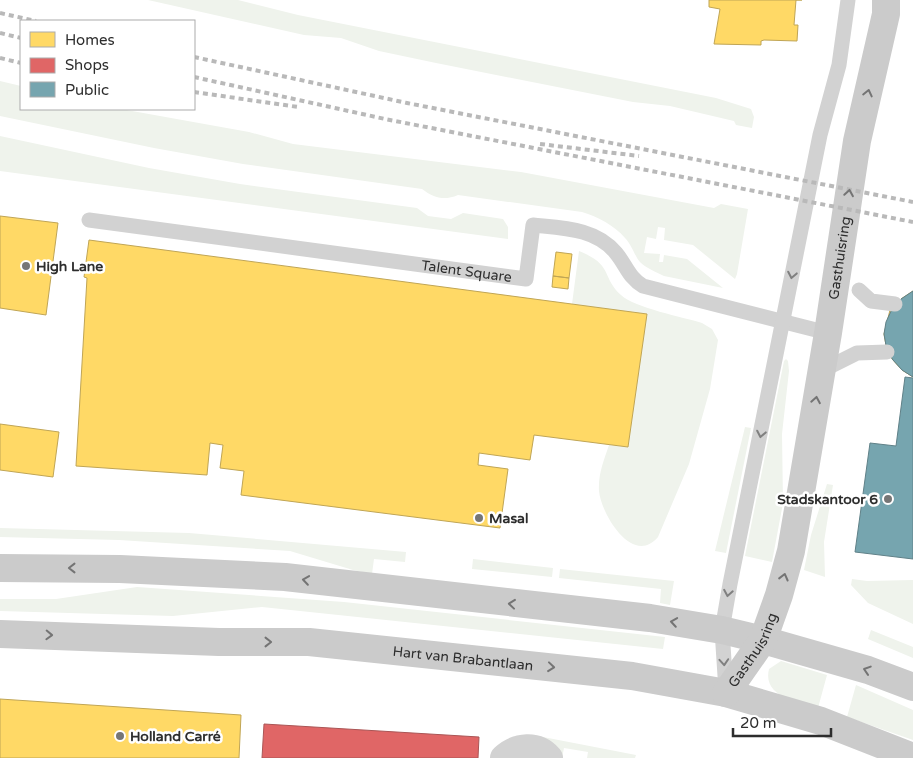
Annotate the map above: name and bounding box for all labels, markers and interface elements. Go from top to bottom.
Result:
legend [20,20,195,110]
text: Homes [65,31,115,49]
text: Shops [65,56,109,74]
text: Public [65,81,109,99]
one-way arrow [862,89,873,98]
one-way arrow [843,189,854,197]
street label: Gasthuisring [825,215,855,301]
street label: Talent Square [420,257,513,286]
place label: High Lane [36,258,103,275]
marker: High Lane [20,260,32,272]
one-way arrow [788,270,798,279]
one-way arrow [811,395,821,404]
one-way arrow [756,429,766,438]
place label: Stadskantoor 6 [777,491,878,508]
marker: Stadskantoor 6 [882,493,894,505]
place label: Masal [489,510,528,527]
marker: Masal [473,512,485,524]
one-way arrow [67,563,75,573]
one-way arrow [778,574,788,582]
one-way arrow [302,575,310,586]
one-way arrow [723,589,734,597]
one-way arrow [508,599,516,610]
street label: Gasthuisring [725,611,781,691]
one-way arrow [669,617,678,627]
one-way arrow [45,629,53,640]
one-way arrow [264,637,272,647]
street label: Hart van Brabantlaan [392,643,534,675]
one-way arrow [718,658,729,666]
one-way arrow [548,661,556,672]
one-way arrow [864,666,872,676]
scale bar [733,706,830,738]
text: 20 m [740,714,777,732]
place label: Holland Carré [130,728,221,745]
marker: Holland Carré [114,730,126,742]

